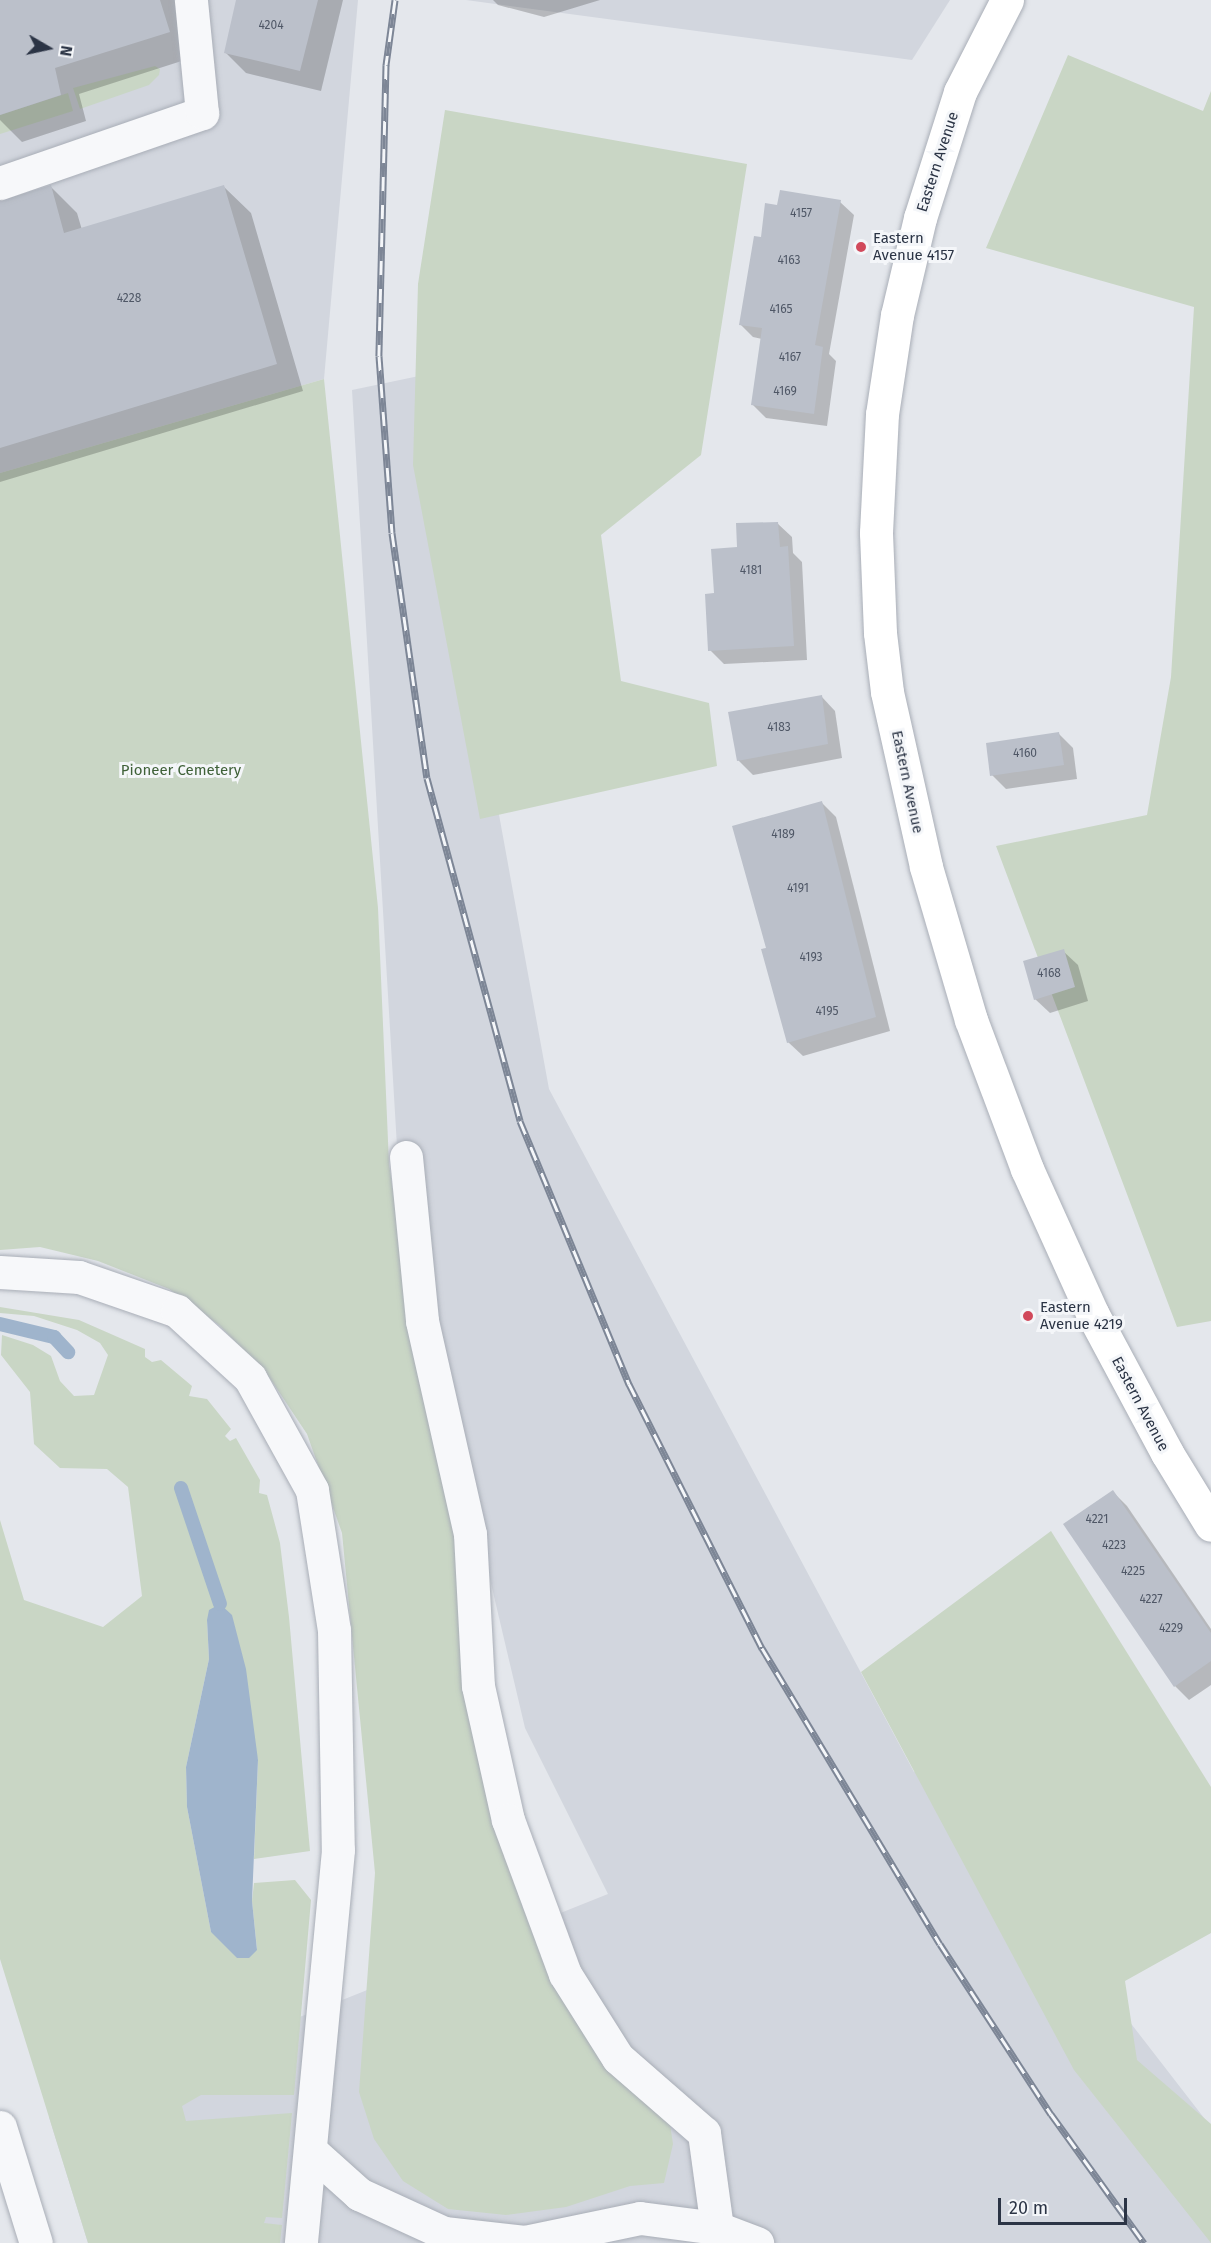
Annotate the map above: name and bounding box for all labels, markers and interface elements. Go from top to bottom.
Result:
north arrow [18,18,78,78]
house number: 4204 [258,19,284,33]
text: N [56,44,76,58]
street label: Eastern Avenue [913,109,963,215]
house number: 4157 [790,207,812,221]
place label: Eastern Avenue 4157 [873,229,954,264]
marker: Eastern Avenue 4157 [854,240,868,254]
house number: 4163 [777,254,801,268]
house number: 4228 [117,292,141,306]
house number: 4165 [769,303,793,317]
house number: 4167 [779,351,801,365]
house number: 4169 [773,385,797,399]
house number: 4181 [740,564,762,578]
house number: 4183 [767,721,791,735]
street label: Eastern Avenue [887,729,927,835]
house number: 4160 [1013,747,1037,761]
park label: Pioneer Cemetery [121,762,241,780]
house number: 4189 [771,828,795,842]
house number: 4191 [787,882,809,896]
house number: 4193 [800,951,822,965]
house number: 4168 [1037,967,1061,981]
house number: 4195 [815,1005,839,1019]
place label: Eastern Avenue 4219 [1040,1298,1123,1333]
marker: Eastern Avenue 4219 [1021,1309,1035,1323]
street label: Eastern Avenue [1108,1354,1172,1454]
house number: 4221 [1086,1513,1108,1527]
house number: 4223 [1102,1539,1126,1553]
house number: 4225 [1121,1565,1145,1579]
house number: 4227 [1139,1593,1163,1607]
house number: 4229 [1159,1622,1183,1636]
scale bar [1001,2186,1130,2224]
text: 20 m [1009,2197,1048,2219]

